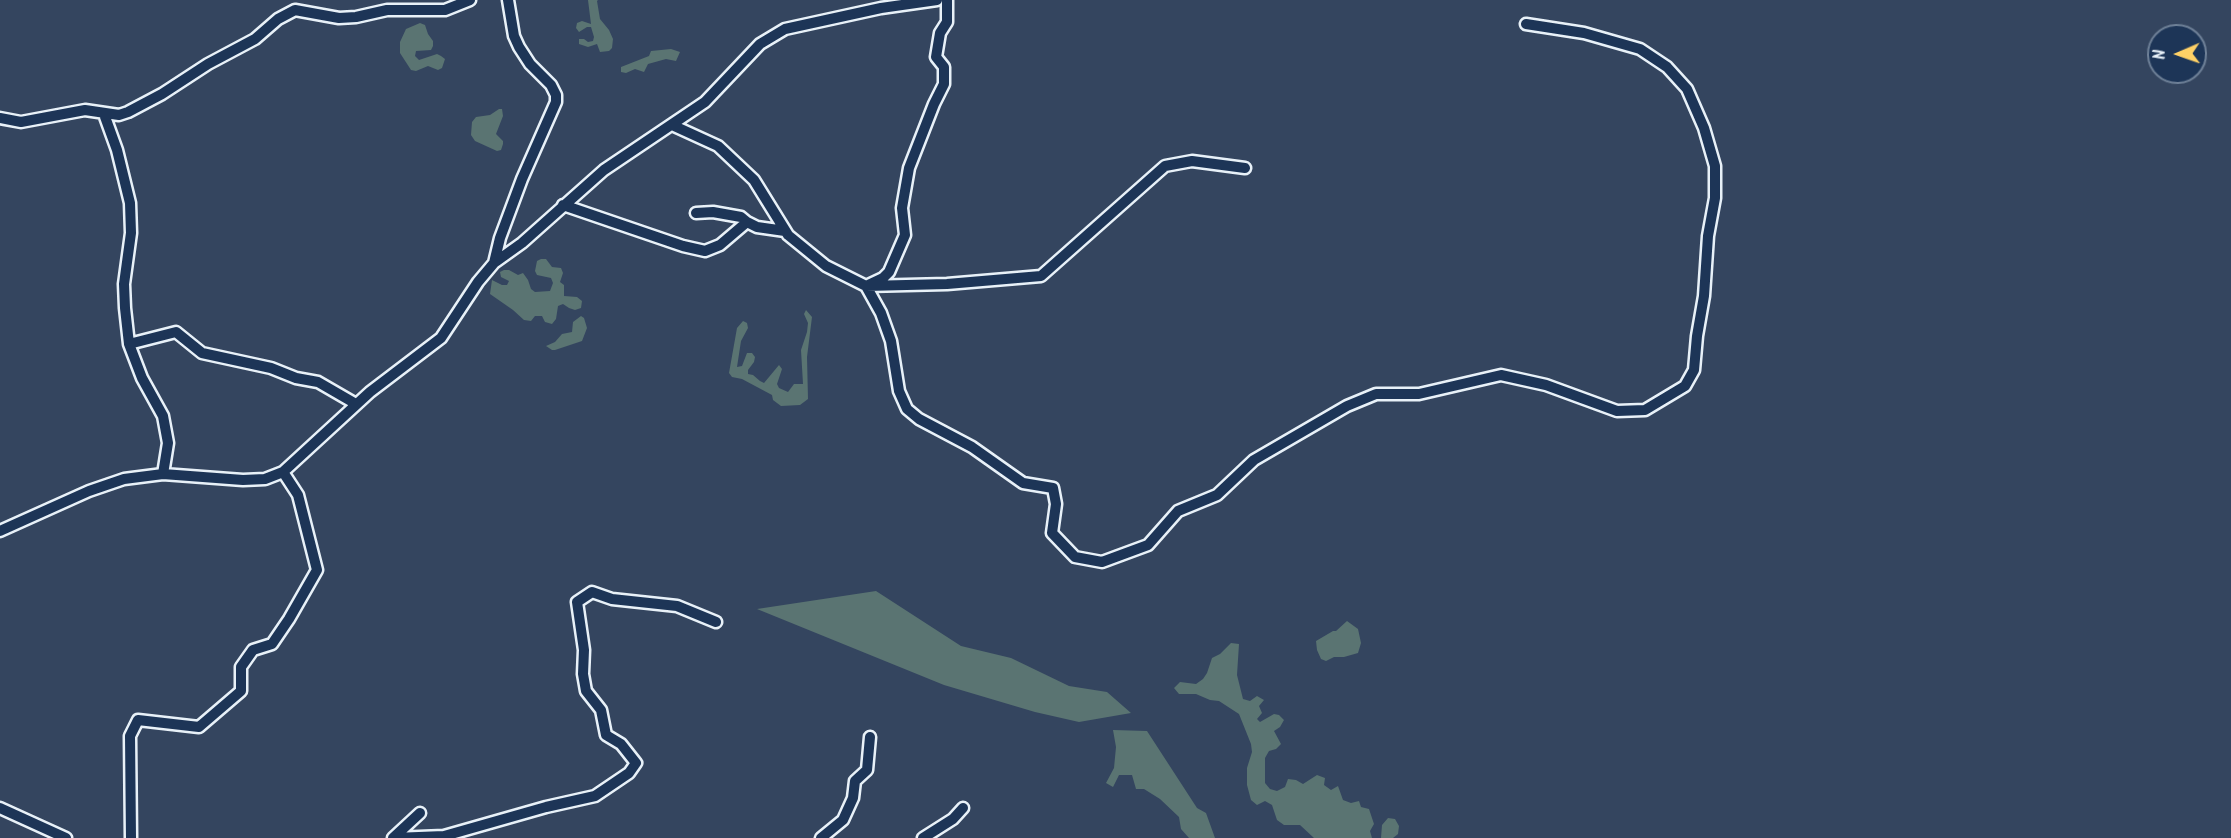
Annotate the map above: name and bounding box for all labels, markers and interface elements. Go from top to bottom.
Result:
north arrow [2147,24,2207,84]
text: N [2148,49,2173,60]

